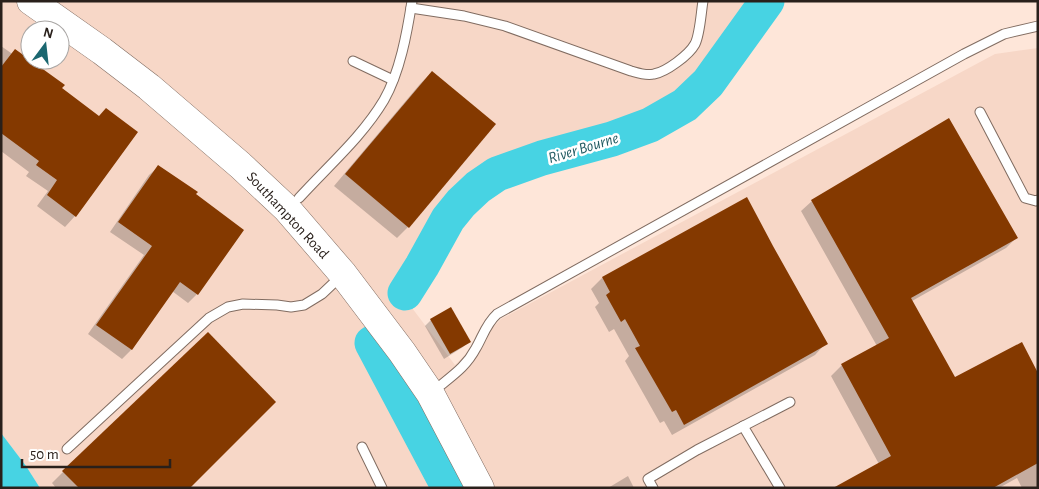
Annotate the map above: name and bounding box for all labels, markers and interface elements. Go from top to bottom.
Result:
north arrow [20,20,70,70]
text: N [42,25,55,41]
water label: River Bourne [546,130,620,166]
street label: Southampton Road [244,169,332,262]
scale bar [22,436,170,468]
text: 50 m [30,447,59,462]

